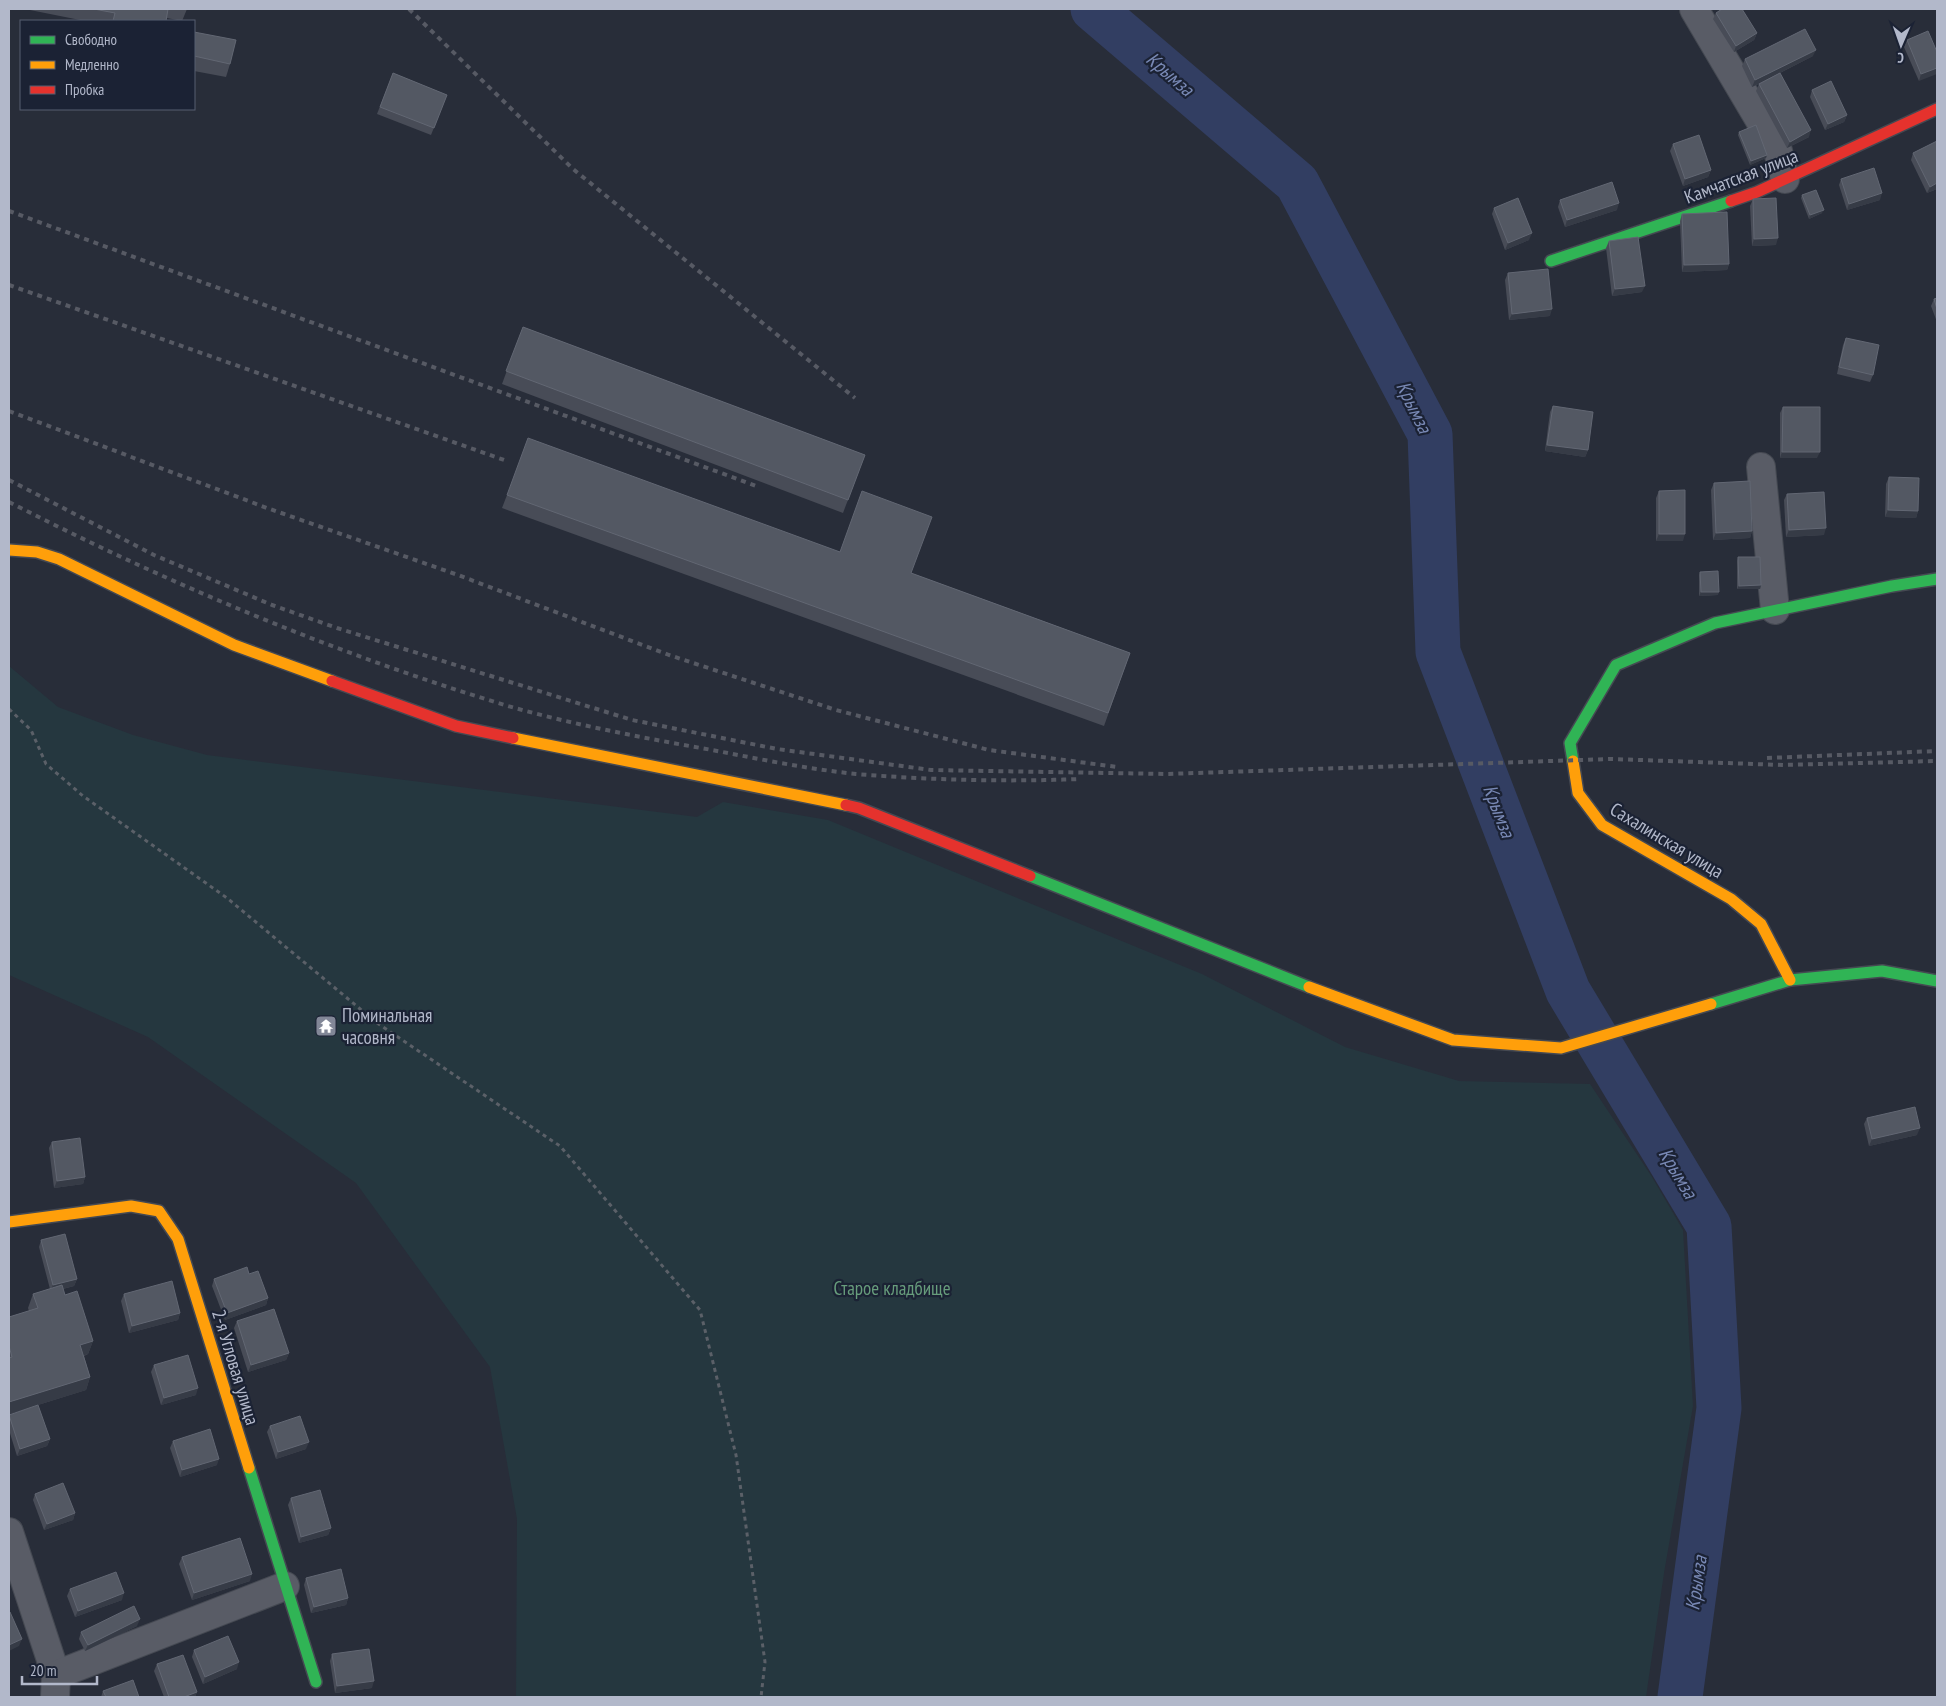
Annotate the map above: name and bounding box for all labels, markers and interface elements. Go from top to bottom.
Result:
legend [20,20,195,110]
north arrow [1876,20,1926,70]
text: Свободно [65,30,117,49]
water label: Крымза [1141,46,1200,102]
text: С [1896,49,1904,67]
text: Медленно [65,55,119,74]
text: Пробка [65,80,104,99]
street label: Камчатская улица [1681,143,1801,209]
water label: Крымза [1390,377,1438,438]
water label: Крымза [1477,781,1521,842]
street label: Сахалинская улица [1606,797,1728,883]
place label: Поминальная часовня [342,1003,432,1049]
temple icon: Поминальная часовня [314,1014,338,1038]
water label: Крымза [1653,1143,1704,1204]
park label: Старое кладбище [833,1276,951,1300]
street label: 2-я Угловая улица [207,1306,265,1428]
water label: Крымза [1679,1553,1713,1612]
scale bar [22,1654,98,1686]
text: 20 m [30,1661,56,1680]

